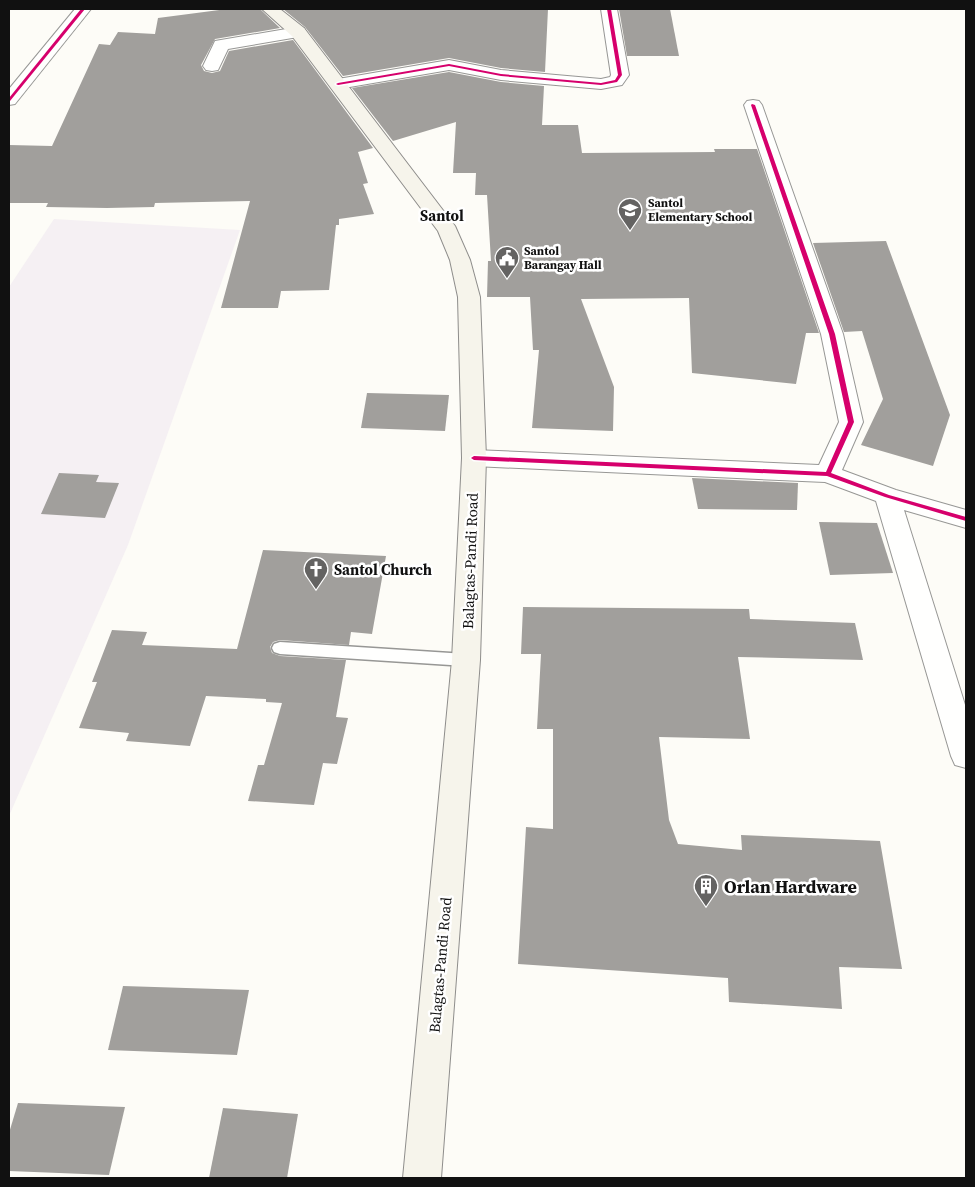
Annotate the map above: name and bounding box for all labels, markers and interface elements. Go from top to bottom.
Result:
place label: Santol Elementary School [648,195,753,225]
school or university icon: Santol Elementary School [617,197,643,231]
district label: Santol [420,205,464,226]
place label: Santol Barangay Hall [524,243,602,273]
public building icon: Santol Barangay Hall [494,245,520,279]
street label: Balagtas-Pandi Road [457,492,483,629]
church icon: Santol Church [303,556,329,590]
place label: Santol Church [334,559,432,580]
building icon: Orlan Hardware [693,873,719,907]
place label: Orlan Hardware [724,874,857,899]
street label: Balagtas-Pandi Road [424,896,456,1034]

